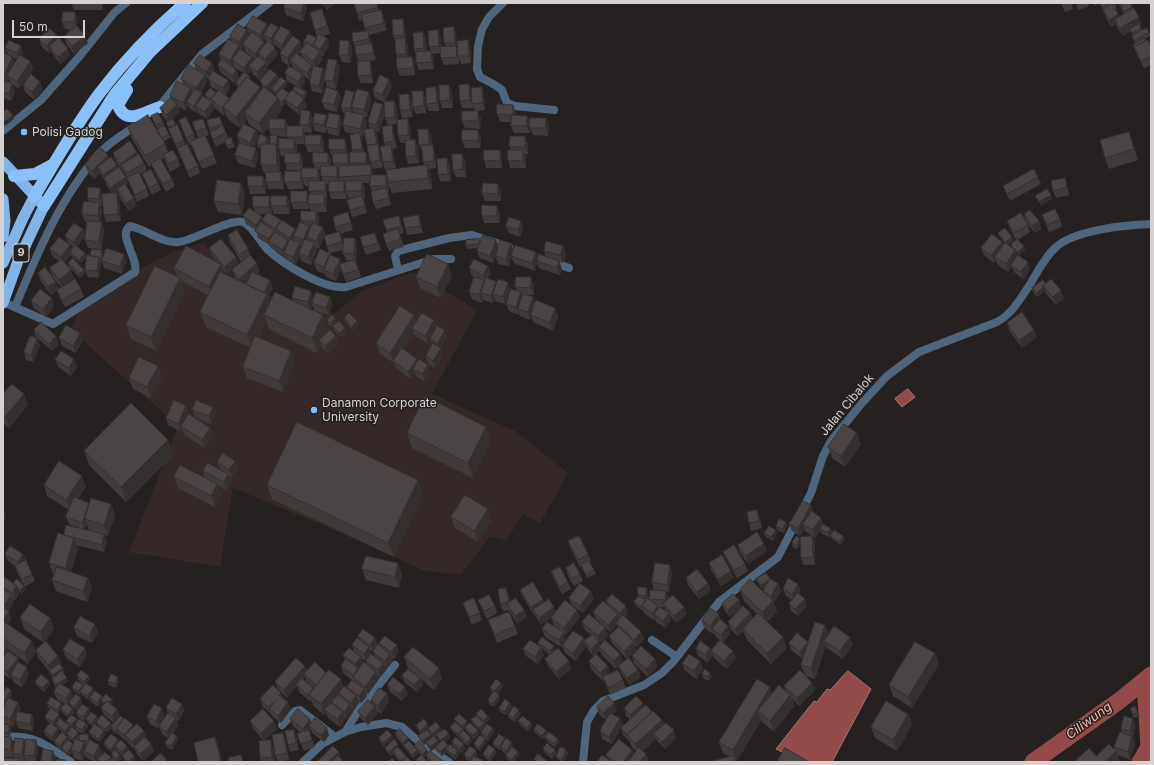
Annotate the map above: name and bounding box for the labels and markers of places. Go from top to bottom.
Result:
place label: Polisi Gadog [32,125,103,139]
marker: Polisi Gadog [19,127,29,137]
place label: Danamon Corporate University [322,396,437,424]
marker: Danamon Corporate University [309,405,319,415]

